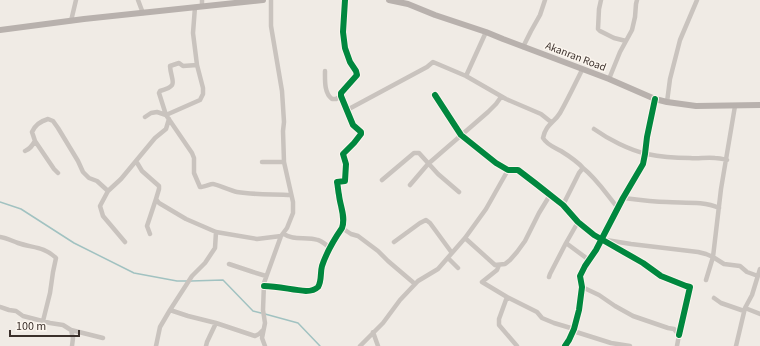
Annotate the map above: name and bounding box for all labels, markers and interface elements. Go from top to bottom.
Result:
street label: Akanran Road [543,38,608,75]
scale bar [10,312,79,338]
text: 100 m [16,318,46,335]

